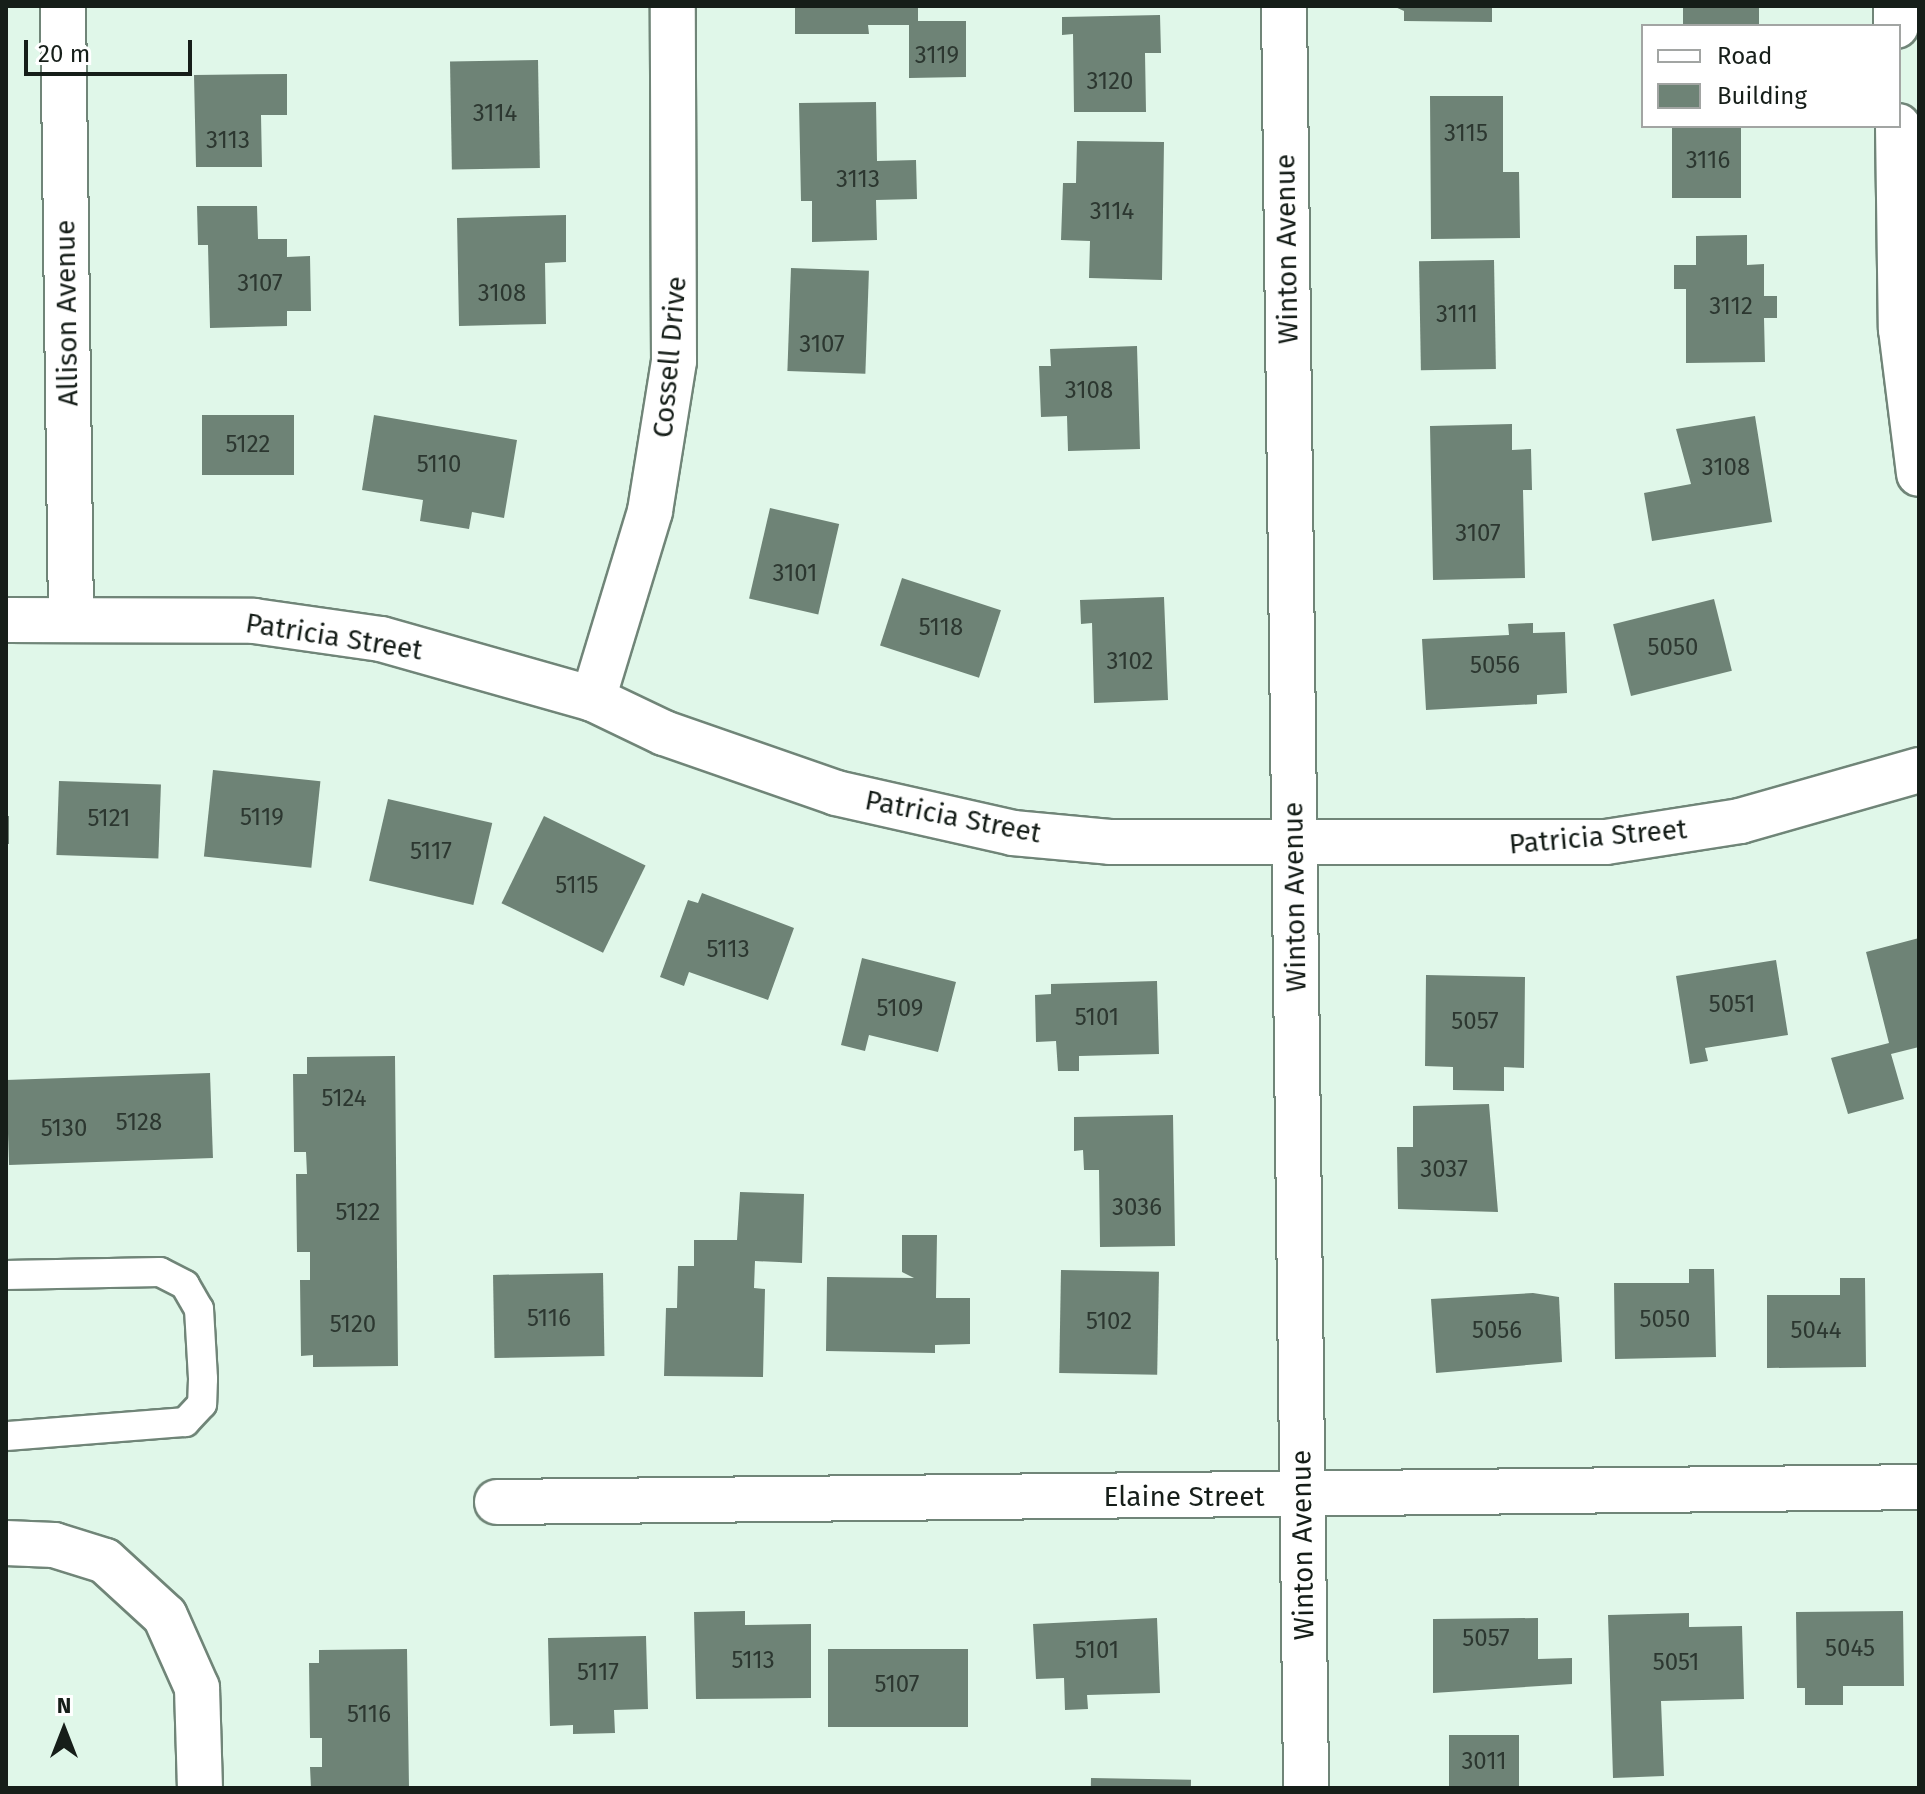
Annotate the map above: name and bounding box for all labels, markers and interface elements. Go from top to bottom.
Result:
scale bar [28,24,196,74]
legend [1641,24,1901,128]
text: 20 m [38,40,90,68]
house number: 3119 [915,42,959,70]
text: Road [1717,42,1772,70]
house number: 3120 [1086,68,1134,96]
text: Building [1717,82,1807,110]
house number: 3114 [473,100,517,128]
house number: 3115 [1444,120,1488,148]
house number: 3113 [206,127,250,155]
house number: 3116 [1686,147,1730,175]
street label: Winton Avenue [1269,154,1305,344]
house number: 3113 [836,166,880,194]
house number: 3114 [1090,198,1134,226]
street label: Allison Avenue [49,219,85,407]
house number: 3107 [237,270,283,298]
street label: Cossell Drive [646,275,694,439]
house number: 3108 [478,280,526,308]
house number: 3112 [1709,293,1753,321]
house number: 3111 [1436,301,1478,329]
house number: 3107 [799,331,845,359]
house number: 3108 [1065,377,1113,405]
house number: 5122 [226,431,270,459]
house number: 5110 [417,451,461,479]
house number: 3108 [1702,454,1750,482]
house number: 3107 [1455,520,1501,548]
house number: 3101 [773,560,817,588]
street label: Patricia Street [243,606,425,668]
house number: 5118 [919,614,963,642]
house number: 5050 [1648,634,1698,662]
house number: 3102 [1107,648,1153,676]
house number: 5056 [1470,652,1520,680]
street label: Patricia Street [862,783,1044,851]
street label: Winton Avenue [1277,802,1313,992]
house number: 5119 [240,804,284,832]
house number: 5121 [88,805,130,833]
street label: Patricia Street [1508,812,1688,862]
house number: 5117 [410,838,452,866]
house number: 5115 [555,872,599,900]
house number: 5113 [706,936,750,964]
house number: 5051 [1709,991,1755,1019]
house number: 5109 [877,995,923,1023]
house number: 5101 [1075,1004,1119,1032]
house number: 5057 [1451,1008,1499,1036]
house number: 5124 [321,1085,367,1113]
house number: 5128 [116,1109,162,1137]
house number: 5130 [41,1115,87,1143]
house number: 3037 [1420,1156,1468,1184]
house number: 3036 [1112,1194,1162,1222]
house number: 5122 [336,1199,380,1227]
house number: 5116 [527,1305,571,1333]
house number: 5050 [1640,1306,1690,1334]
house number: 5102 [1086,1308,1132,1336]
house number: 5120 [330,1311,376,1339]
house number: 5056 [1472,1317,1522,1345]
house number: 5044 [1791,1317,1841,1345]
street label: Winton Avenue [1285,1450,1321,1640]
street label: Elaine Street [1103,1480,1265,1514]
house number: 5057 [1462,1625,1510,1653]
house number: 5045 [1825,1635,1875,1663]
house number: 5101 [1075,1637,1119,1665]
house number: 5113 [731,1647,775,1675]
house number: 5051 [1653,1649,1699,1677]
house number: 5117 [577,1659,619,1687]
house number: 5107 [875,1671,919,1699]
north arrow [24,1690,104,1770]
text: N [57,1692,71,1719]
house number: 5116 [347,1701,391,1729]
house number: 3011 [1461,1748,1507,1776]

